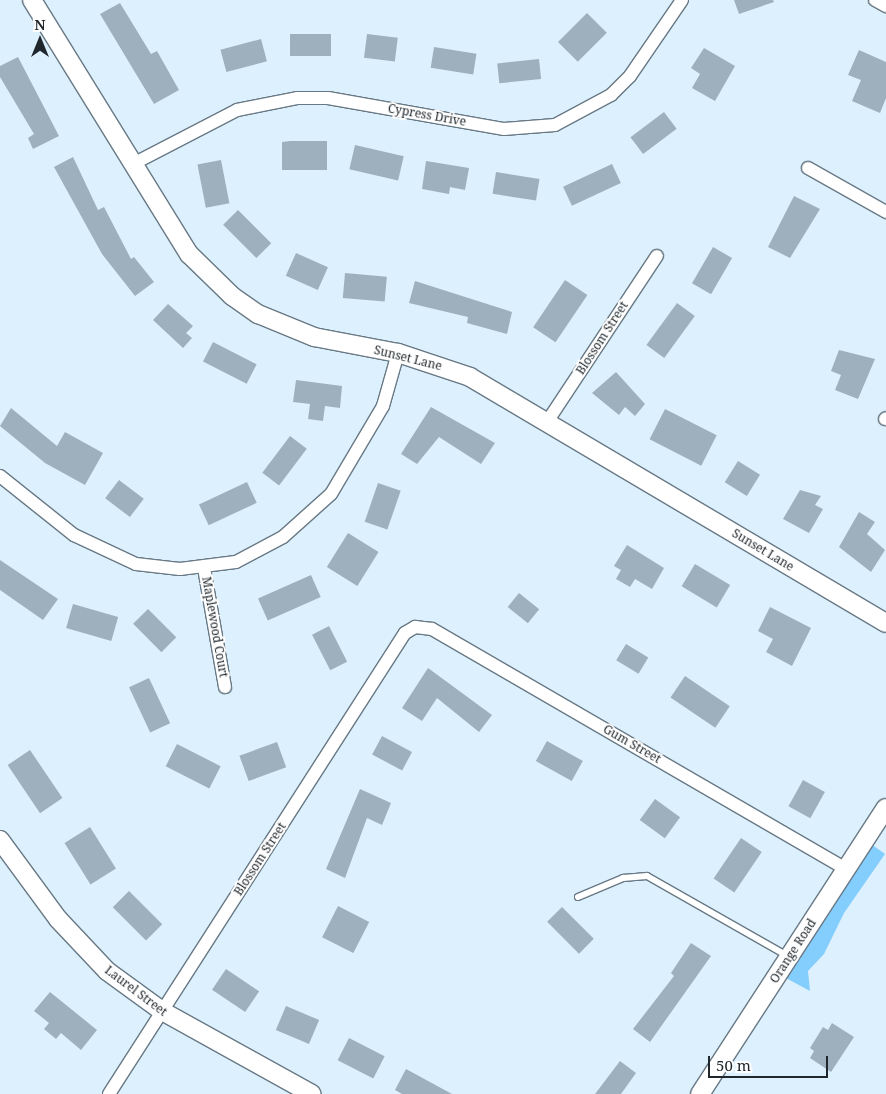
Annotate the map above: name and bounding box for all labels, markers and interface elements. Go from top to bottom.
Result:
north arrow [15,15,65,65]
text: N [34,15,46,34]
street label: Cypress Drive [387,101,467,129]
street label: Blossom Street [573,299,631,377]
street label: Sunset Lane [373,343,443,373]
street label: Sunset Lane [730,526,796,574]
street label: Maplewood Court [199,576,231,678]
street label: Gum Street [601,722,663,766]
street label: Blossom Street [231,820,289,898]
street label: Orange Road [767,916,819,986]
street label: Laurel Street [102,963,170,1019]
scale bar [711,1046,831,1078]
text: 50 m [716,1055,751,1075]

